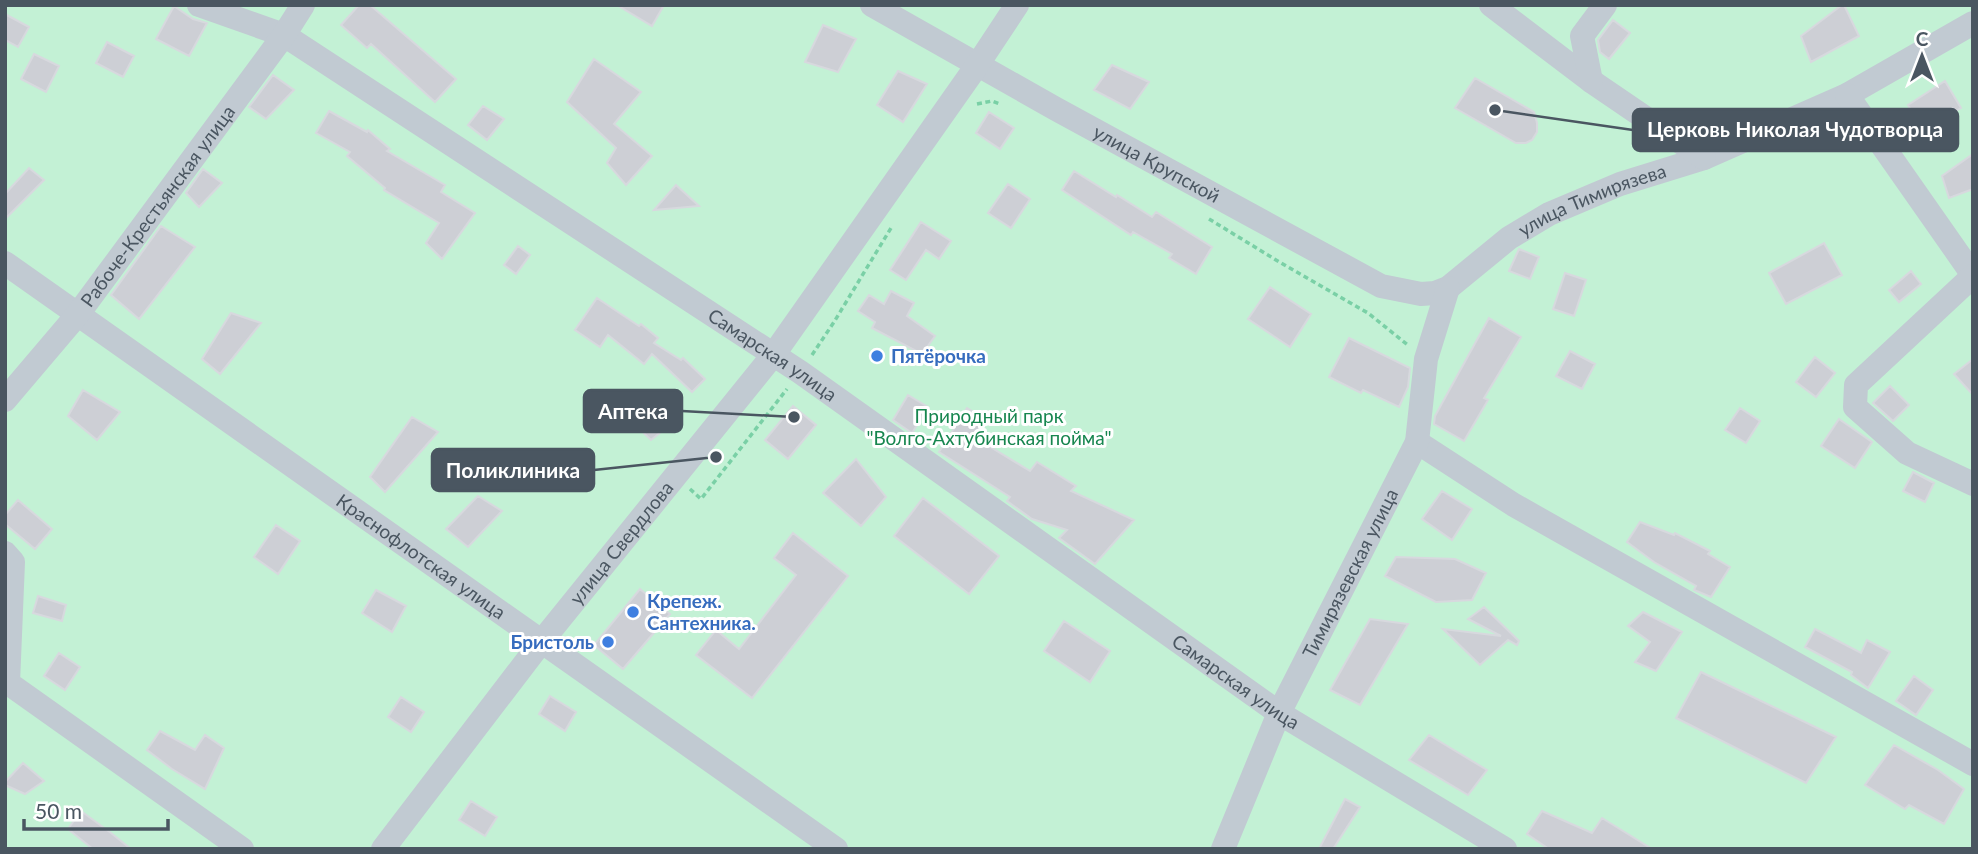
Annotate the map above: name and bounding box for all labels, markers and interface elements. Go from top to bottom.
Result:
north arrow [1887,21,1957,91]
text: С [1916,27,1929,50]
street label: Рабоче-Крестьянская улица [75,100,239,311]
callout: Церковь Николая Чудотворца [1633,109,1958,151]
text: Церковь Николая Чудотворца [1647,116,1943,141]
street label: улица Крупской [1090,120,1224,207]
street label: улица Тимирязева [1514,158,1669,241]
street label: Самарская улица [704,303,842,406]
place label: Пятёрочка [891,344,986,367]
marker: Пятёрочка [869,348,885,364]
callout: Аптека [584,390,682,432]
text: Аптека [597,398,668,423]
park label: Природный парк "Волго-Ахтубинская пойма" [866,404,1112,449]
callout: Поликлиника [432,449,594,491]
text: Поликлиника [446,457,580,482]
street label: улица Свердлова [564,476,678,609]
street label: Тимирязевская улица [1297,484,1402,661]
street label: Краснофлотская улица [332,488,510,623]
place label: Крепеж. Сантехника. [647,589,756,634]
marker: Крепеж. Сантехника. [625,604,641,620]
street label: Самарская улица [1168,629,1304,734]
place label: Бристоль [510,630,594,653]
marker: Бристоль [600,634,616,650]
scale bar [24,788,168,832]
text: 50 m [35,798,82,823]

